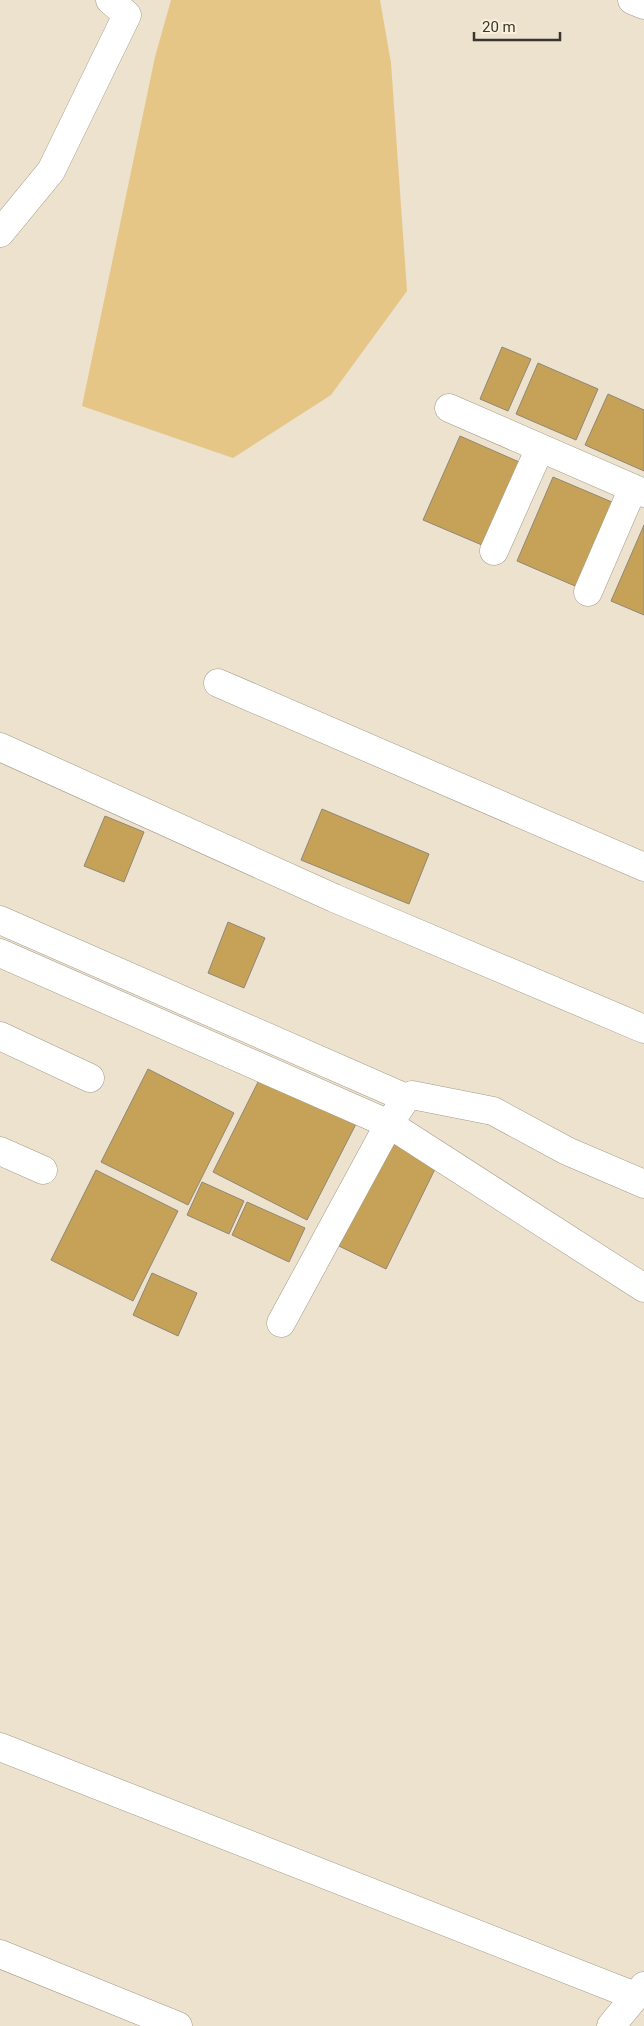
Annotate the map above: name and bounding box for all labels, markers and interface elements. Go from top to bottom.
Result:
scale bar [474,10,560,42]
text: 20 m [482,18,516,36]

